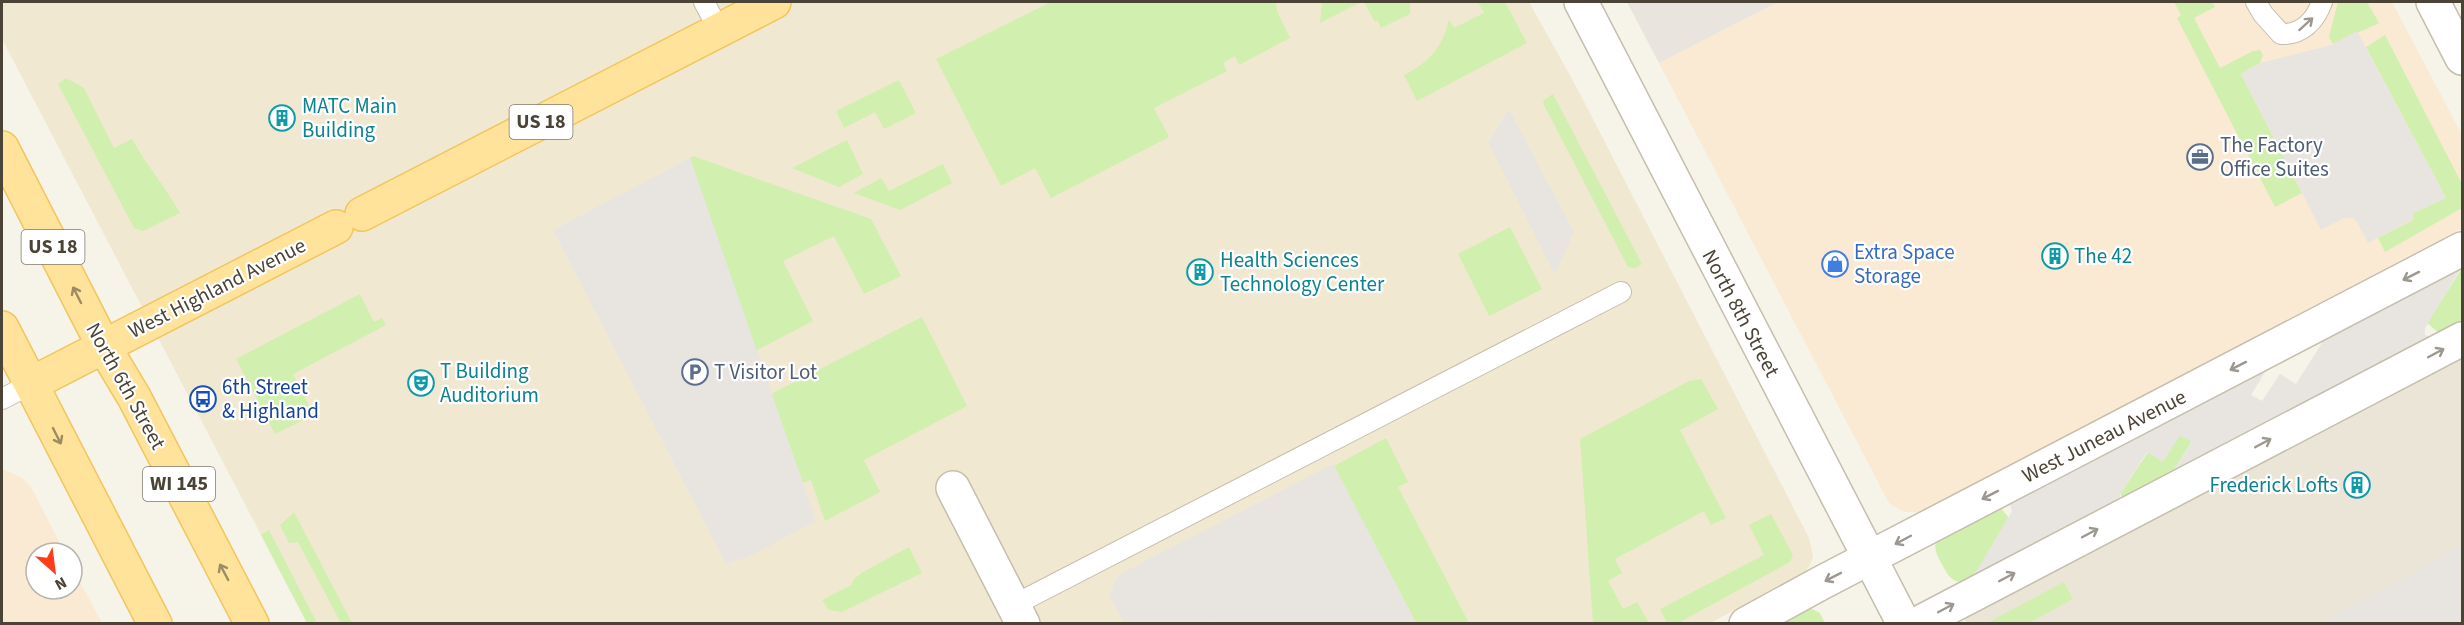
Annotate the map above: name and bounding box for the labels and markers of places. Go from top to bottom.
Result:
place label: MATC Main Building [302,91,397,145]
building icon: MATC Main Building [267,103,297,133]
place label: The Factory Office Suites [2220,130,2329,184]
office icon: The Factory Office Suites [2185,142,2215,172]
place label: Extra Space Storage [1854,237,1955,291]
building icon: The 42 [2040,241,2070,271]
place label: The 42 [2074,241,2132,271]
place label: Health Sciences Technology Center [1220,245,1385,299]
shop icon: Extra Space Storage [1820,249,1850,279]
building icon: Health Sciences Technology Center [1185,257,1215,287]
place label: T Building Auditorium [440,356,539,410]
parking icon: T Visitor Lot [680,357,710,387]
place label: T Visitor Lot [714,357,817,387]
theatre icon: T Building Auditorium [406,368,436,398]
place label: 6th Street & Highland [222,372,319,426]
bus stop icon: 6th Street & Highland [188,384,218,414]
place label: Frederick Lofts [2210,470,2338,500]
building icon: Frederick Lofts [2342,470,2372,500]

